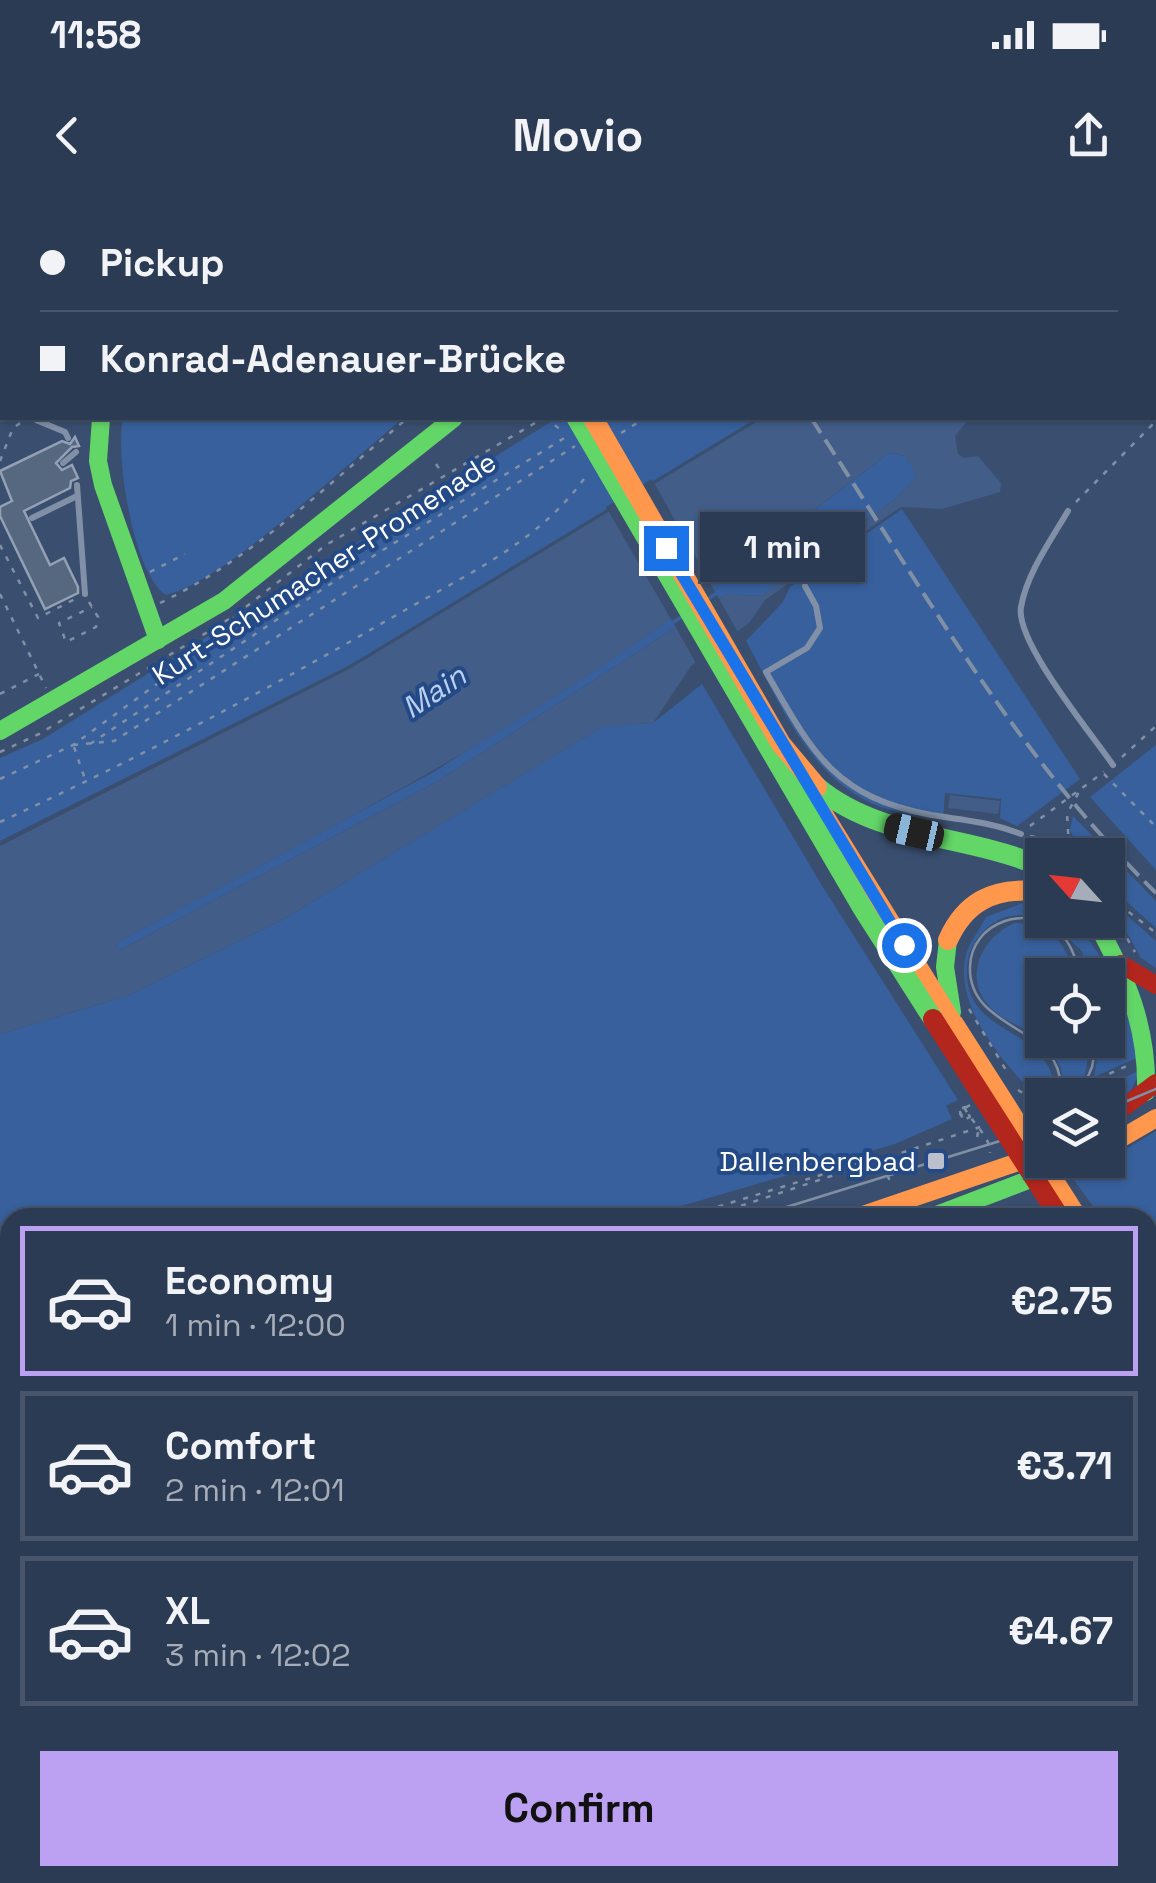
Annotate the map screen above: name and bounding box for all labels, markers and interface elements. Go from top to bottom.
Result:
text: 11:58 [50,11,141,59]
text: Movio [513,107,643,164]
icon: back [40,108,95,163]
icon: share [1061,108,1116,163]
text: Pickup [100,239,224,287]
text: Konrad-Adenauer-Brücke [100,335,566,383]
street label: Kurt-Schumacher-Promenade [145,443,503,693]
callout: 1 min [701,513,866,583]
route end [644,526,689,571]
text: 1 min [743,527,822,567]
water label: Main [394,656,474,727]
car [881,811,947,853]
north arrow [1025,838,1125,938]
map controls [1025,838,1125,1178]
route start [882,923,927,968]
button: locate [1025,958,1125,1058]
button: layers [1025,1078,1125,1178]
place label: Dallenbergbad [719,1143,916,1179]
marker: Dallenbergbad [925,1150,947,1172]
icon: car [45,1256,135,1346]
text: Economy [165,1257,334,1305]
text: €2.75 [1011,1277,1113,1325]
text: 1 min · 12:00 [165,1305,346,1345]
icon: car [45,1421,135,1511]
text: Comfort [165,1422,316,1470]
text: €3.71 [1016,1442,1113,1490]
text: 2 min · 12:01 [165,1470,345,1510]
icon: car [45,1586,135,1676]
text: XL [165,1587,210,1635]
text: €4.67 [1008,1607,1113,1655]
text: 3 min · 12:02 [165,1635,351,1675]
button: Confirm [40,1751,1118,1866]

